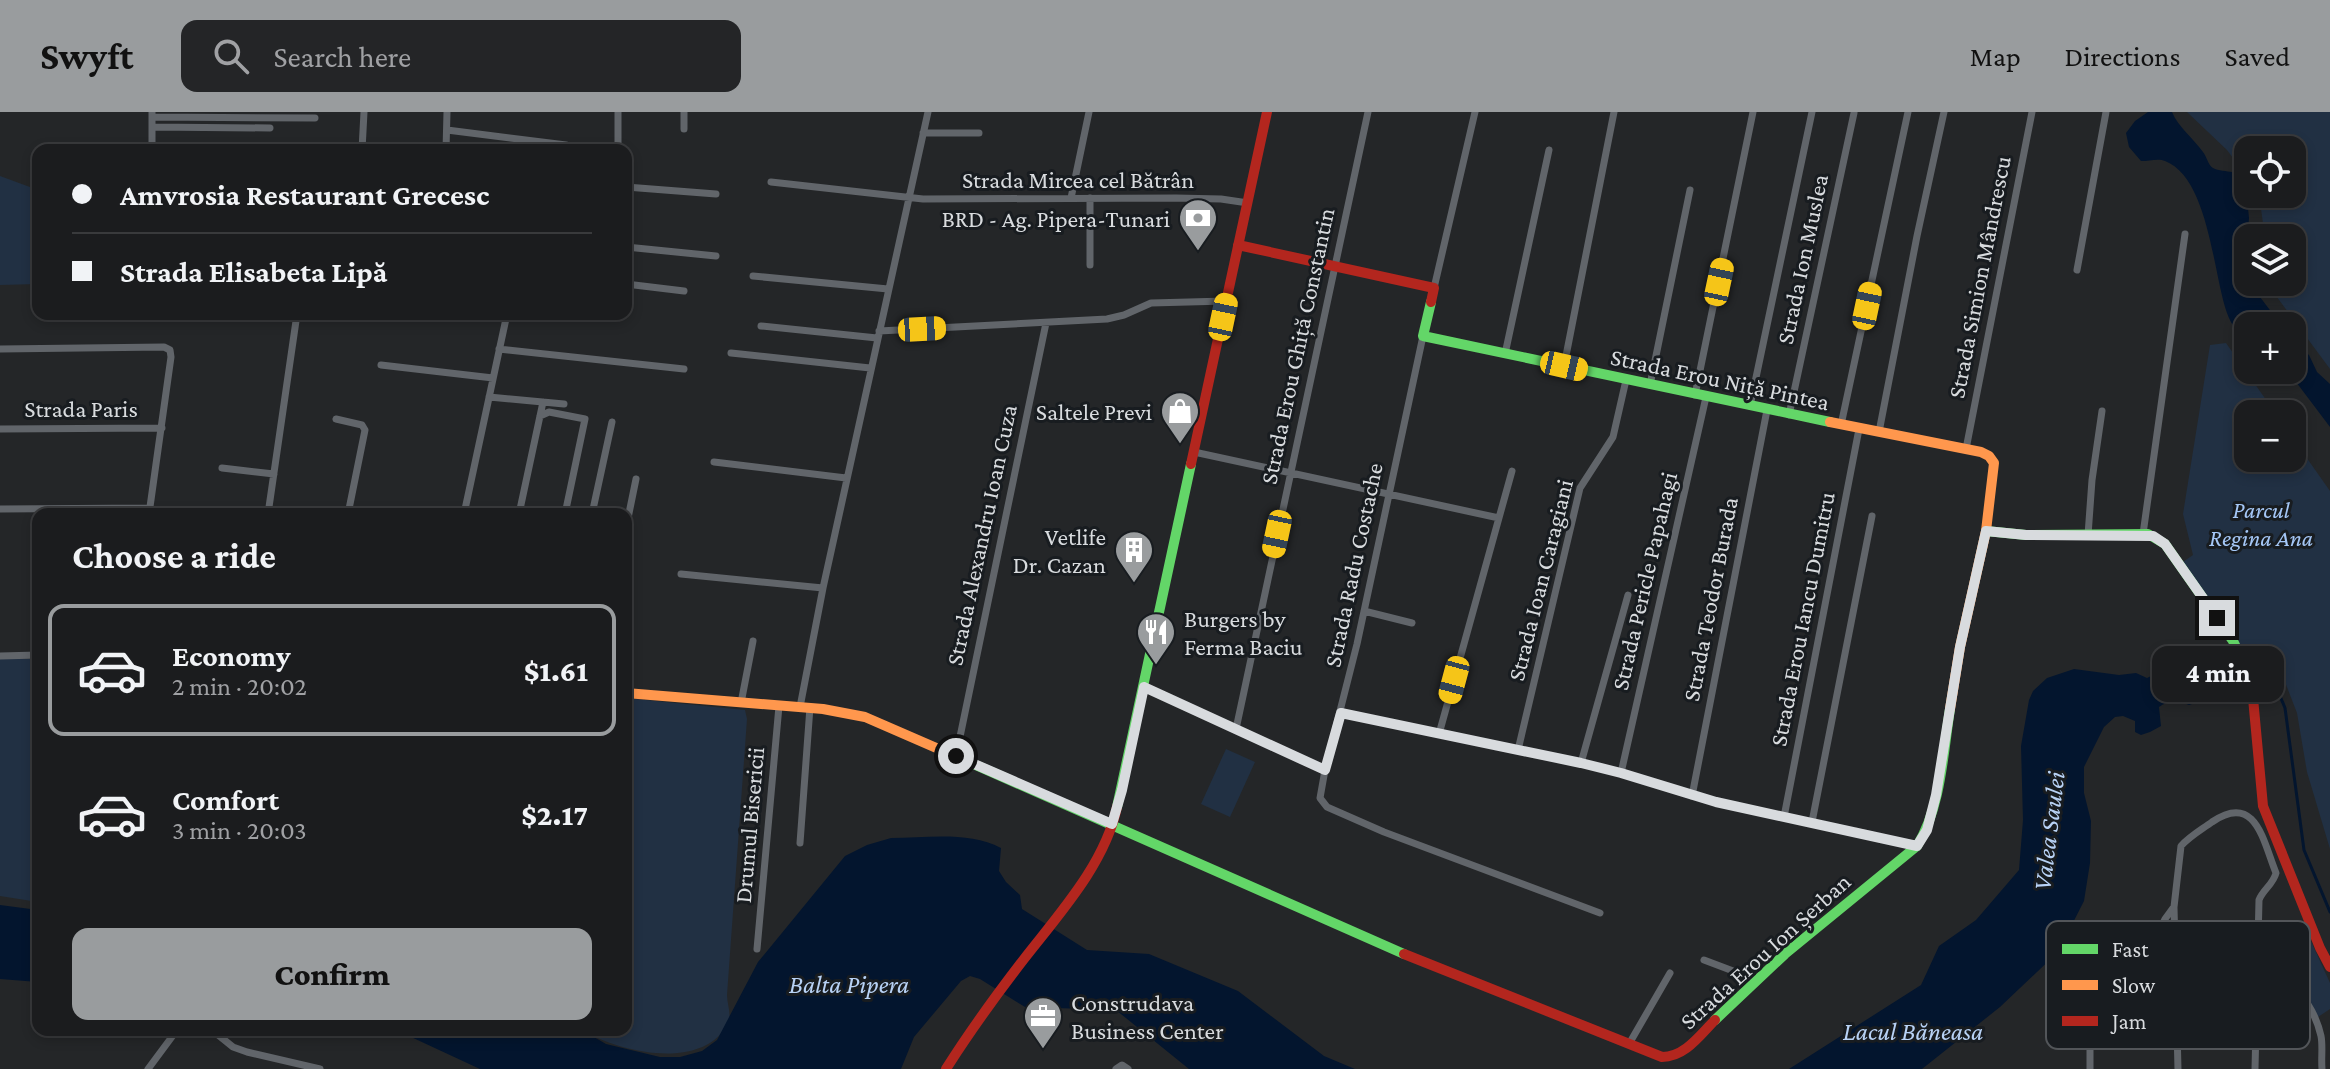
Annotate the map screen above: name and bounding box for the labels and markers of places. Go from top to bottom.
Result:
bank icon: BRD - Ag. Pipera-Tunari [1177,197,1219,252]
place label: BRD - Ag. Pipera-Tunari [942,205,1170,232]
shop icon: Saltele Previ [1159,390,1201,445]
place label: Saltele Previ [1036,398,1152,425]
place label: Vetlife Dr. Cazan [1013,523,1106,578]
building icon: Vetlife Dr. Cazan [1113,529,1155,584]
place label: Burgers by Ferma Baciu [1184,605,1303,660]
restaurant icon: Burgers by Ferma Baciu [1135,611,1177,666]
place label: Construdava Business Center [1071,989,1224,1044]
office icon: Construdava Business Center [1022,995,1064,1050]

